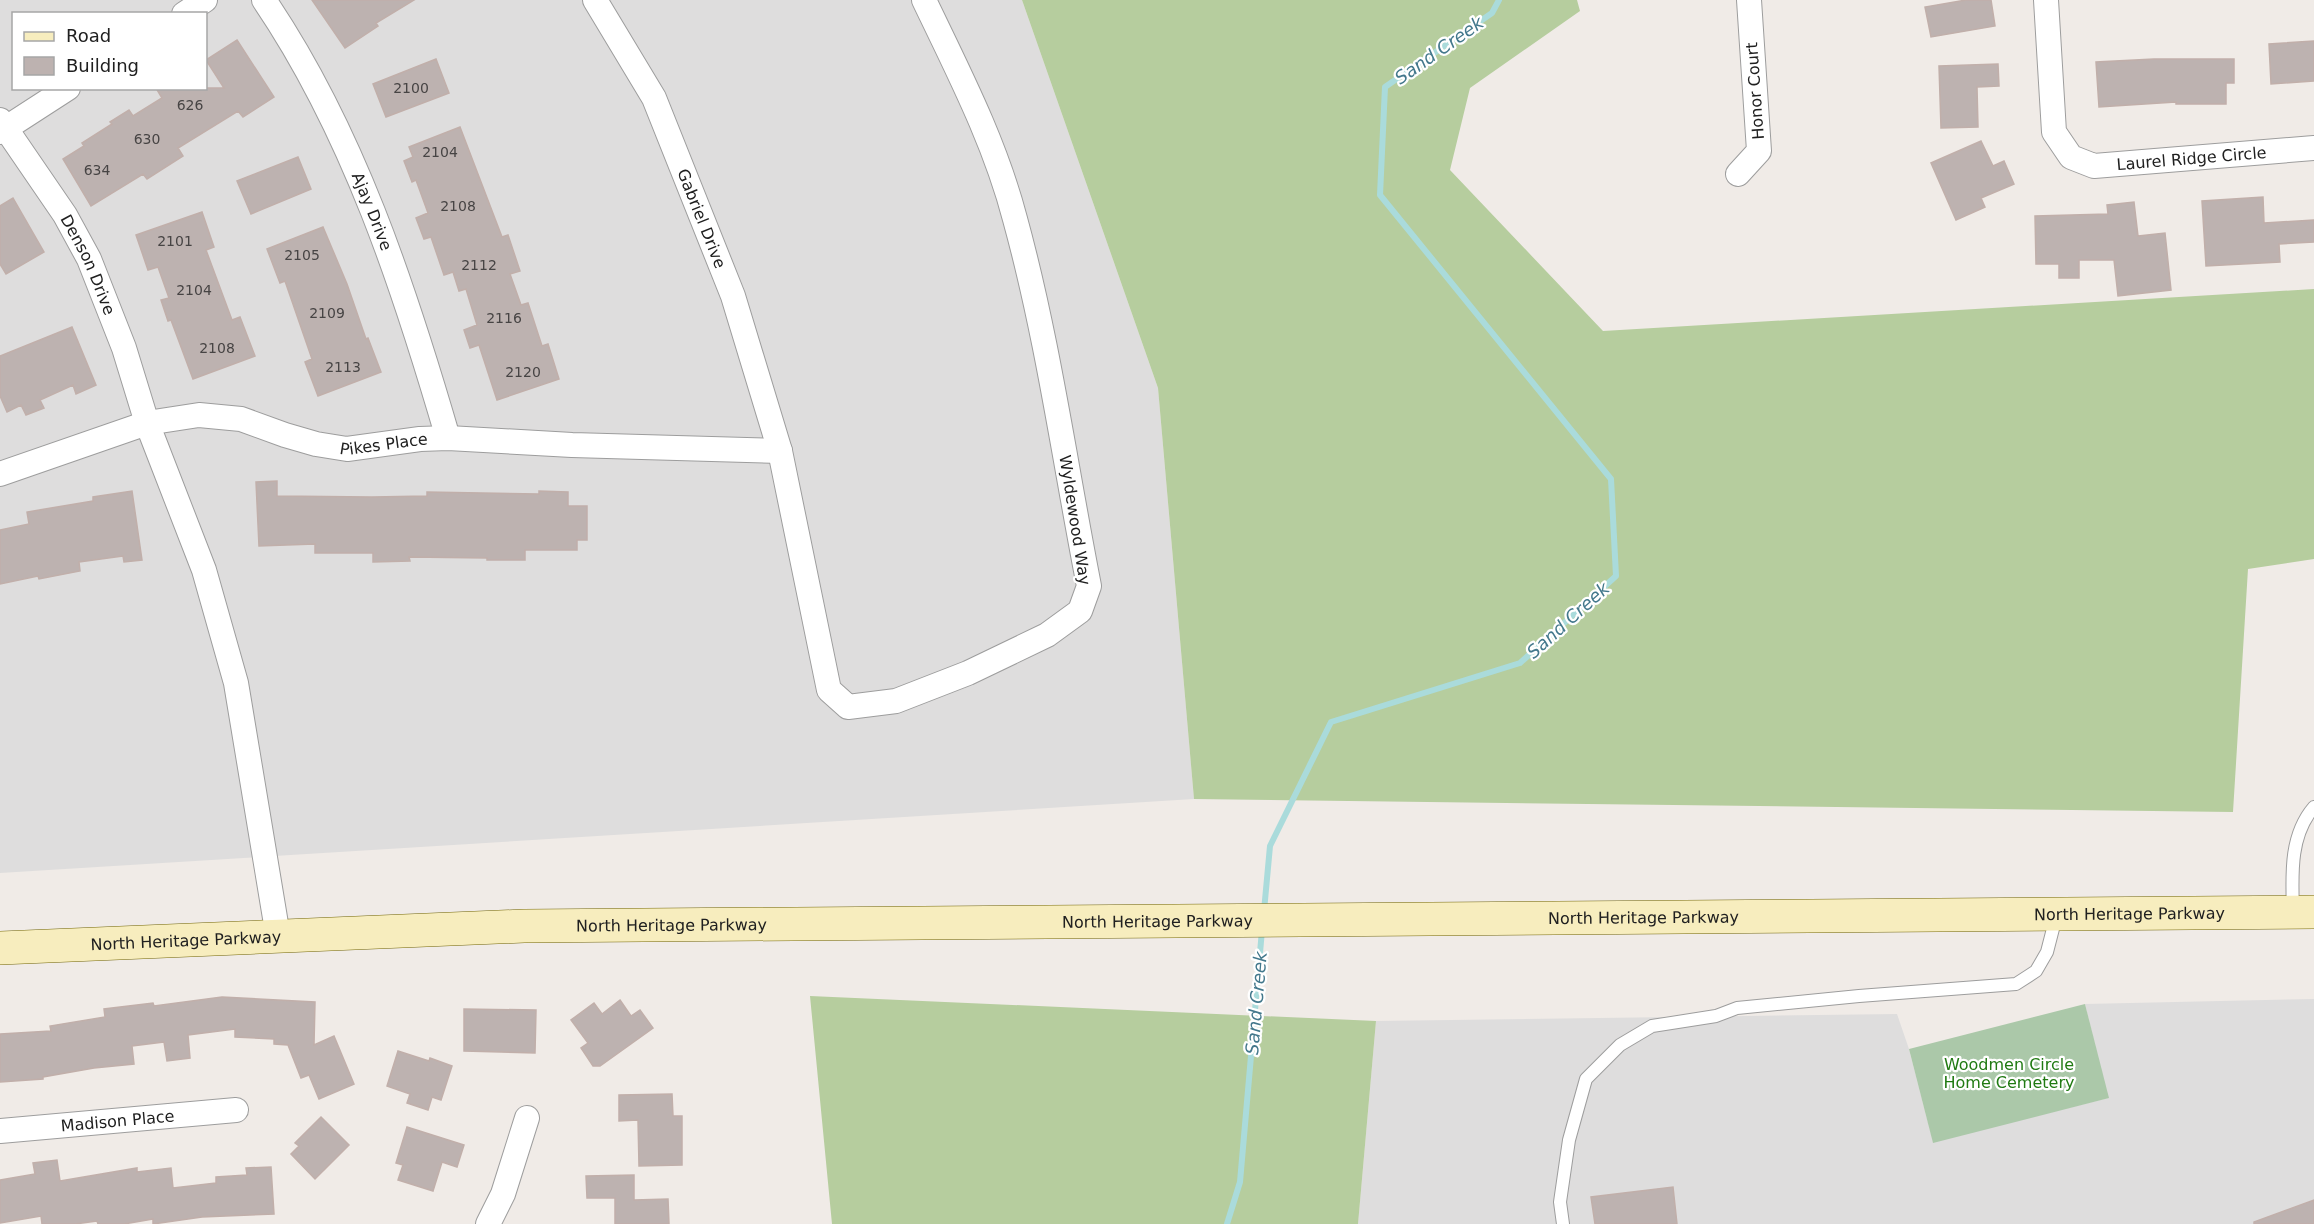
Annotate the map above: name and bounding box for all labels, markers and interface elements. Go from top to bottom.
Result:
water label: Sand Creek [1391,11,1489,88]
legend [12,12,207,90]
text: Road [66,25,111,46]
street label: Honor Court [1742,42,1768,140]
text: Building [66,55,139,76]
house number: 2100 [393,80,429,96]
house number: 626 [177,97,203,113]
house number: 630 [134,131,160,147]
street label: Laurel Ridge Circle [2116,142,2267,174]
house number: 2104 [422,144,458,160]
house number: 634 [84,162,110,178]
street label: Gabriel Drive [674,166,730,271]
street label: Ajay Drive [348,169,396,253]
house number: 2108 [440,198,476,214]
street label: Denson Drive [57,211,119,317]
house number: 2101 [157,233,193,249]
house number: 2105 [284,247,320,263]
house number: 2112 [461,257,497,273]
house number: 2104 [176,282,212,298]
house number: 2109 [309,305,345,321]
house number: 2116 [486,310,522,326]
house number: 2108 [199,340,235,356]
house number: 2113 [325,359,361,375]
house number: 2120 [505,364,541,380]
street label: Pikes Place [339,429,428,459]
street label: Wyldewood Way [1055,454,1095,586]
water label: Sand Creek [1522,577,1615,662]
street label: North Heritage Parkway [2034,903,2225,924]
street label: North Heritage Parkway [1548,907,1739,927]
street label: North Heritage Parkway [1062,911,1253,931]
street label: North Heritage Parkway [576,915,767,935]
street label: North Heritage Parkway [90,927,282,954]
water label: Sand Creek [1241,949,1271,1055]
park label: Woodmen Circle Home Cemetery [1944,1055,2074,1092]
street label: Madison Place [60,1106,175,1135]

